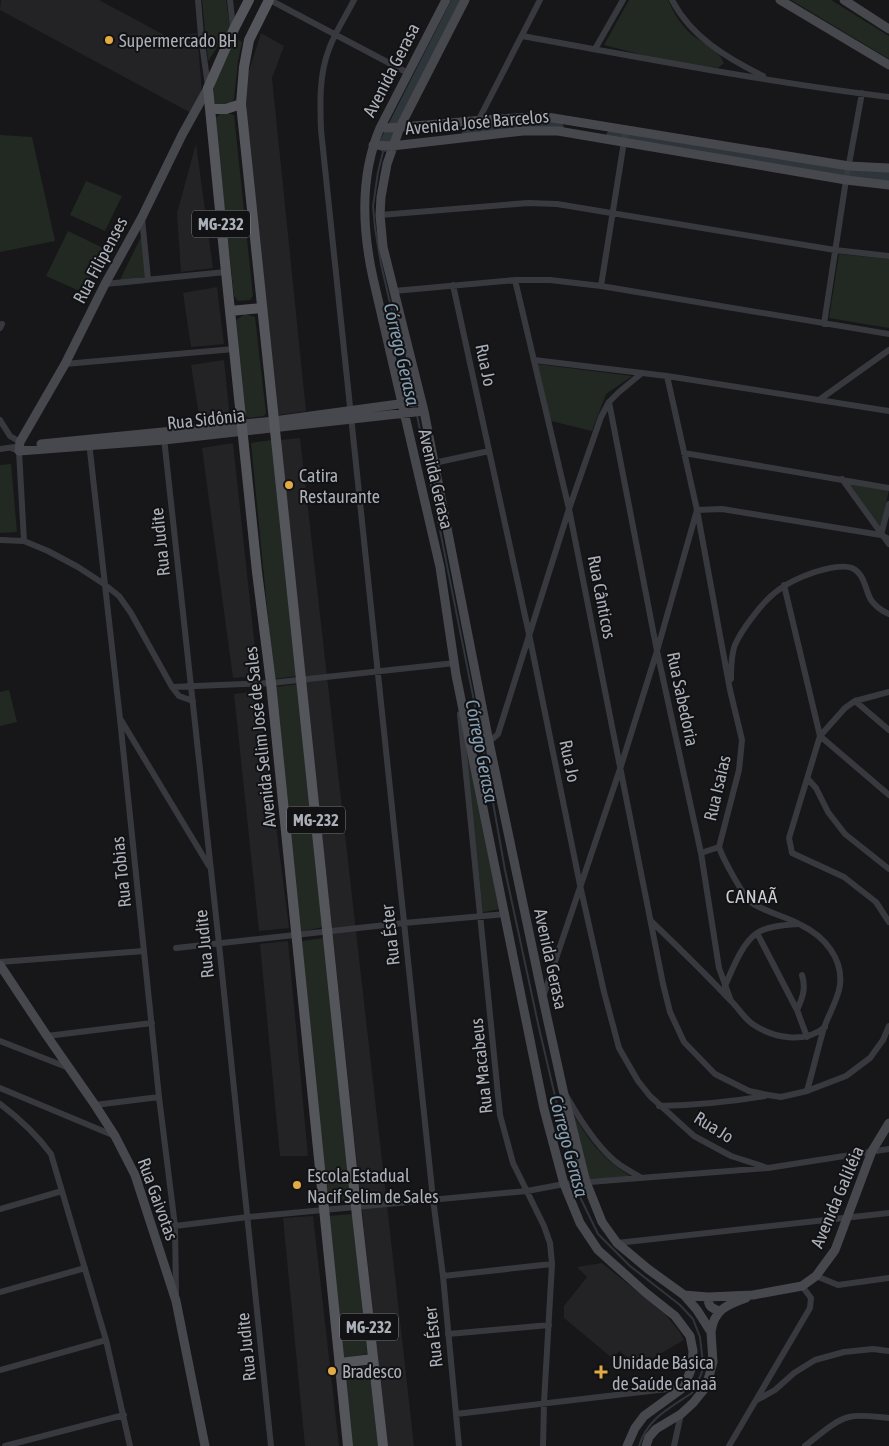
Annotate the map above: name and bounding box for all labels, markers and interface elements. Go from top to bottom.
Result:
street label: Avenida Gerasa [358,20,424,120]
place label: Supermercado BH [119,30,237,51]
marker: Supermercado BH [103,34,115,46]
street label: Avenida José Barcelos [404,105,550,139]
road number: MG-232 [192,210,250,238]
street label: Rua Filipenses [68,213,132,307]
water label: Córrego Gerasa [380,301,425,408]
street label: Rua Jo [471,342,501,388]
street label: Rua Sidônia [166,404,246,434]
street label: Avenida Gerasa [414,427,458,531]
place label: Catira Restaurante [299,465,380,507]
marker: Catira Restaurante [283,479,295,491]
street label: Rua Judite [146,507,174,577]
street label: Rua Cânticos [584,554,620,640]
street label: Avenida Selim José de Sales [240,645,280,829]
street label: Rua Sabedoria [663,650,703,748]
water label: Córrego Gerasa [461,698,503,805]
street label: Rua Jo [555,738,585,784]
street label: Rua Isaías [699,753,735,823]
road number: MG-232 [287,806,345,834]
street label: Rua Tobias [107,835,135,909]
district label: CANAÃ [726,885,778,907]
street label: Rua Éster [376,903,404,966]
street label: Avenida Gerasa [530,907,572,1011]
street label: Rua Judite [190,909,218,979]
street label: Rua Macabeus [466,1017,496,1115]
water label: Córrego Gerasa [545,1093,593,1200]
street label: Rua Jo [690,1107,738,1147]
street label: Avenida Galiléia [806,1143,868,1251]
street label: Rua Gaivotas [133,1155,183,1243]
place label: Escola Estadual Nacif Selim de Sales [307,1165,439,1207]
marker: Escola Estadual Nacif Selim de Sales [291,1179,303,1191]
street label: Rua Éster [419,1305,447,1368]
street label: Rua Judite [232,1312,260,1382]
road number: MG-232 [340,1314,398,1340]
place label: Unidade Básica de Saúde Canaã [612,1352,717,1394]
place label: Bradesco [342,1361,402,1382]
marker: Bradesco [326,1365,338,1377]
marker: Unidade Básica de Saúde Canaã [594,1365,608,1379]

